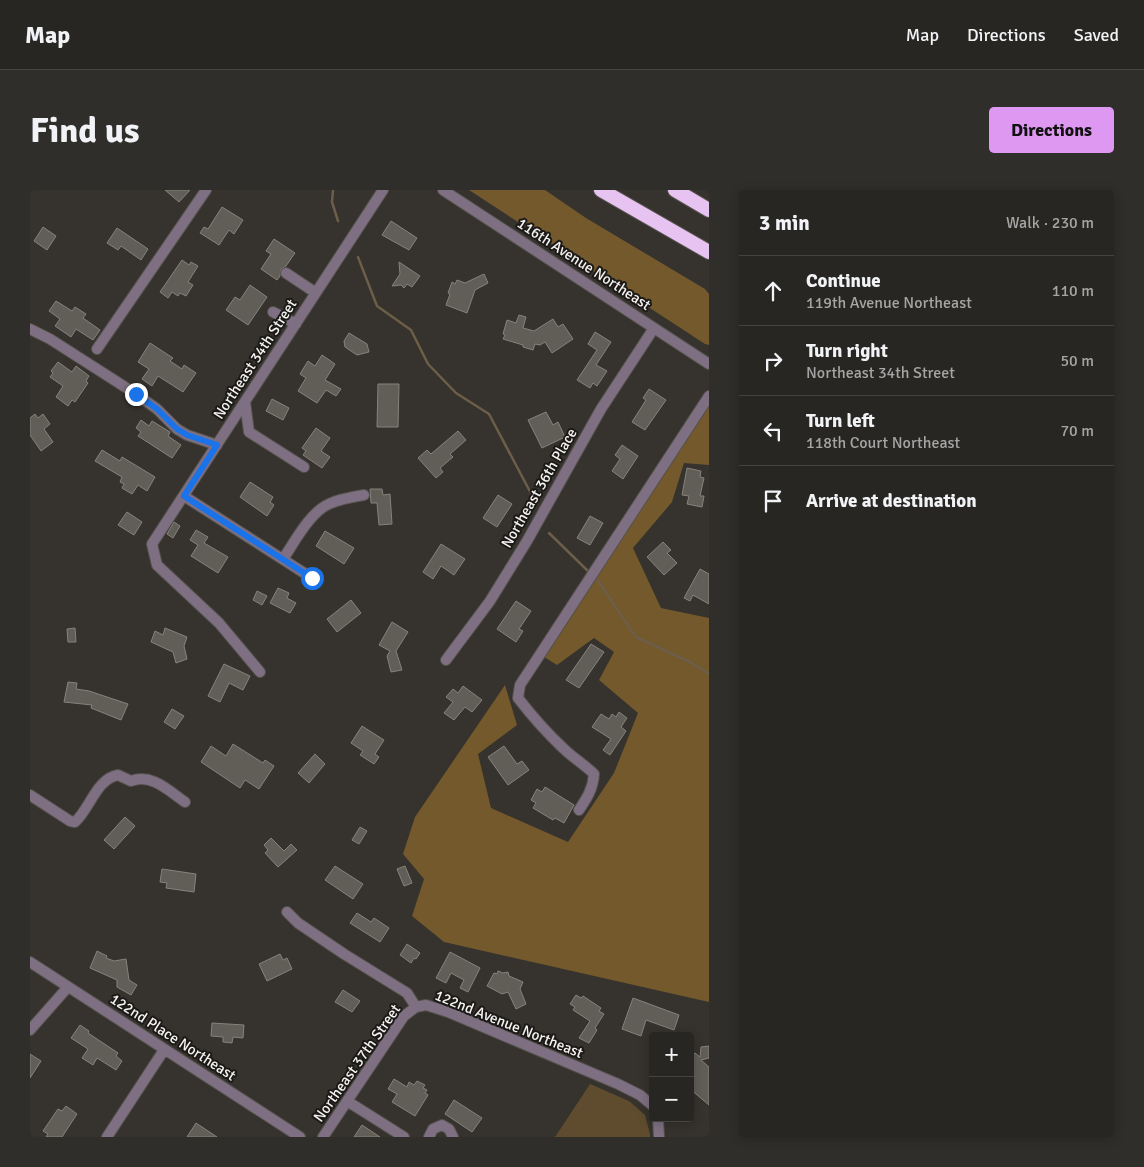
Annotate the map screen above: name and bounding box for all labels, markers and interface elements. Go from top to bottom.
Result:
text: Map [25,20,70,50]
text: Map [906,24,939,46]
text: Directions [967,24,1046,46]
text: Saved [1074,24,1119,46]
button: Directions [989,107,1114,153]
text: Find us [30,109,140,152]
text: 3 min [759,210,810,236]
text: Walk · 230 m [1006,213,1094,233]
street label: 116th Avenue Northeast [514,214,654,314]
text: Continue [806,269,881,293]
icon: ahead [759,277,787,305]
text: 110 m [1052,281,1094,301]
text: 119th Avenue Northeast [806,293,972,313]
street label: Northeast 34th Street [209,296,301,422]
text: Turn right [806,339,888,363]
icon: right [759,347,787,375]
text: 50 m [1060,351,1094,371]
text: Northeast 34th Street [806,363,955,383]
route end [125,383,148,406]
text: Turn left [806,409,875,433]
icon: left [759,417,787,445]
text: 70 m [1060,421,1094,441]
street label: Northeast 36th Place [497,425,581,551]
text: 118th Court Northeast [806,433,960,453]
icon: arrive [759,487,787,515]
text: Arrive at destination [806,489,977,513]
route start [301,567,324,590]
street label: 122nd Avenue Northeast [432,986,586,1062]
street label: 122nd Place Northeast [107,990,239,1084]
street label: Northeast 37th Street [310,1001,404,1125]
map controls [649,1032,694,1122]
button: + [649,1032,694,1077]
button: − [649,1077,694,1122]

